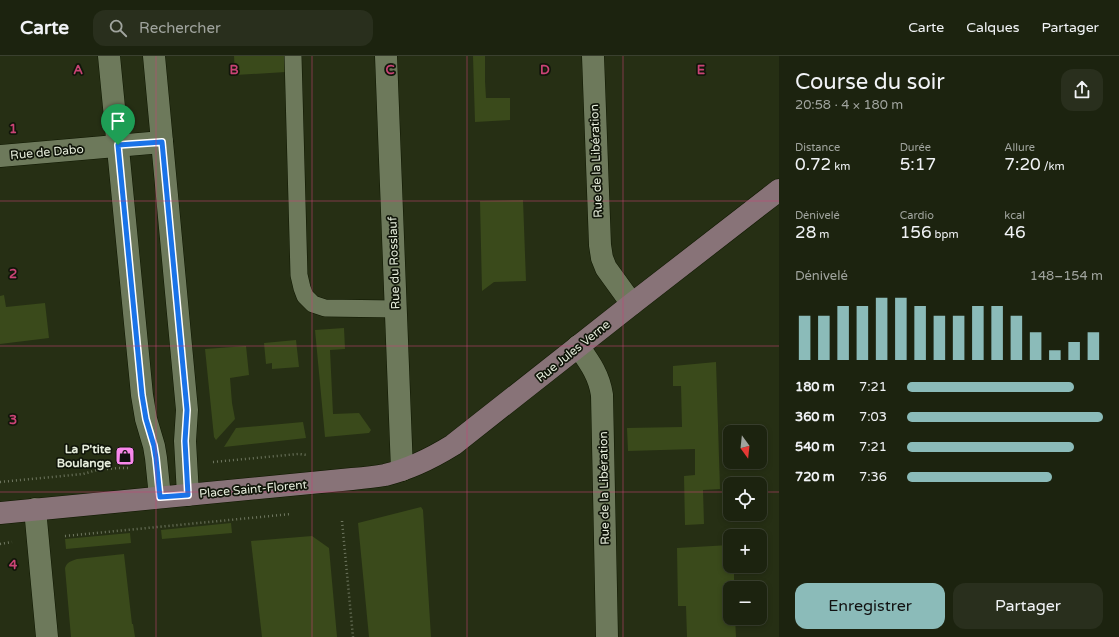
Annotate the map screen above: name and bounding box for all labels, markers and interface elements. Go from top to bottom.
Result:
search box [93,10,373,46]
text: Carte [20,17,69,39]
icon: search [107,17,129,39]
text: Rechercher [139,19,221,37]
text: Carte [908,19,944,36]
text: Calques [966,19,1019,36]
text: Partager [1041,19,1099,36]
text: A [73,62,83,78]
text: B [229,62,239,78]
text: C [385,62,395,78]
text: D [540,62,550,78]
text: E [697,62,705,78]
text: Course du soir [795,69,945,95]
button: share [1061,69,1103,111]
text: 20:58 · 4 × 180 m [795,97,903,113]
pin [101,104,135,145]
street label: Rue de la Libération [587,104,605,218]
icon: arrive [107,110,129,132]
text: 1 [9,121,17,137]
text: Distance [795,141,840,154]
text: Durée [900,141,931,154]
text: Allure [1004,141,1035,154]
street label: Rue de Dabo [10,142,84,162]
text: 0.72 [795,154,831,175]
text: 5:17 [900,154,936,175]
text: 7:20 [1004,154,1041,175]
text: km [831,160,850,173]
text: /km [1041,160,1065,173]
text: Dénivelé [795,209,840,222]
text: Cardio [900,209,934,222]
text: kcal [1004,209,1025,222]
street label: Rue du Rosslauf [385,216,403,310]
text: 28 [795,222,816,243]
text: 156 [900,222,932,243]
text: 46 [1004,222,1026,243]
text: m [816,228,829,241]
text: bpm [932,228,959,241]
text: 2 [9,266,17,282]
text: Dénivelé [795,268,848,284]
text: 148–154 m [1030,268,1103,284]
street label: Rue Jules Verne [533,317,613,385]
text: 180 m [795,379,835,395]
text: 7:21 [859,379,887,395]
text: 360 m [795,409,835,425]
text: 7:03 [859,409,887,425]
text: 3 [9,412,17,428]
north arrow [723,425,767,469]
map controls [723,425,767,625]
street label: Rue de la Libération [596,431,612,545]
text: 540 m [795,439,835,455]
text: 7:21 [859,439,887,455]
place label: La P'tite Boulange [57,442,111,471]
shop icon: La P'tite Boulange [114,445,136,467]
text: 720 m [795,469,835,485]
text: 7:36 [859,469,887,485]
street label: Place Saint-Florent [198,477,308,501]
button: locate [723,477,767,521]
button: + [723,529,767,573]
text: 4 [9,557,18,573]
button: − [723,581,767,625]
button: Enregistrer [795,583,945,629]
button: Partager [953,583,1103,629]

